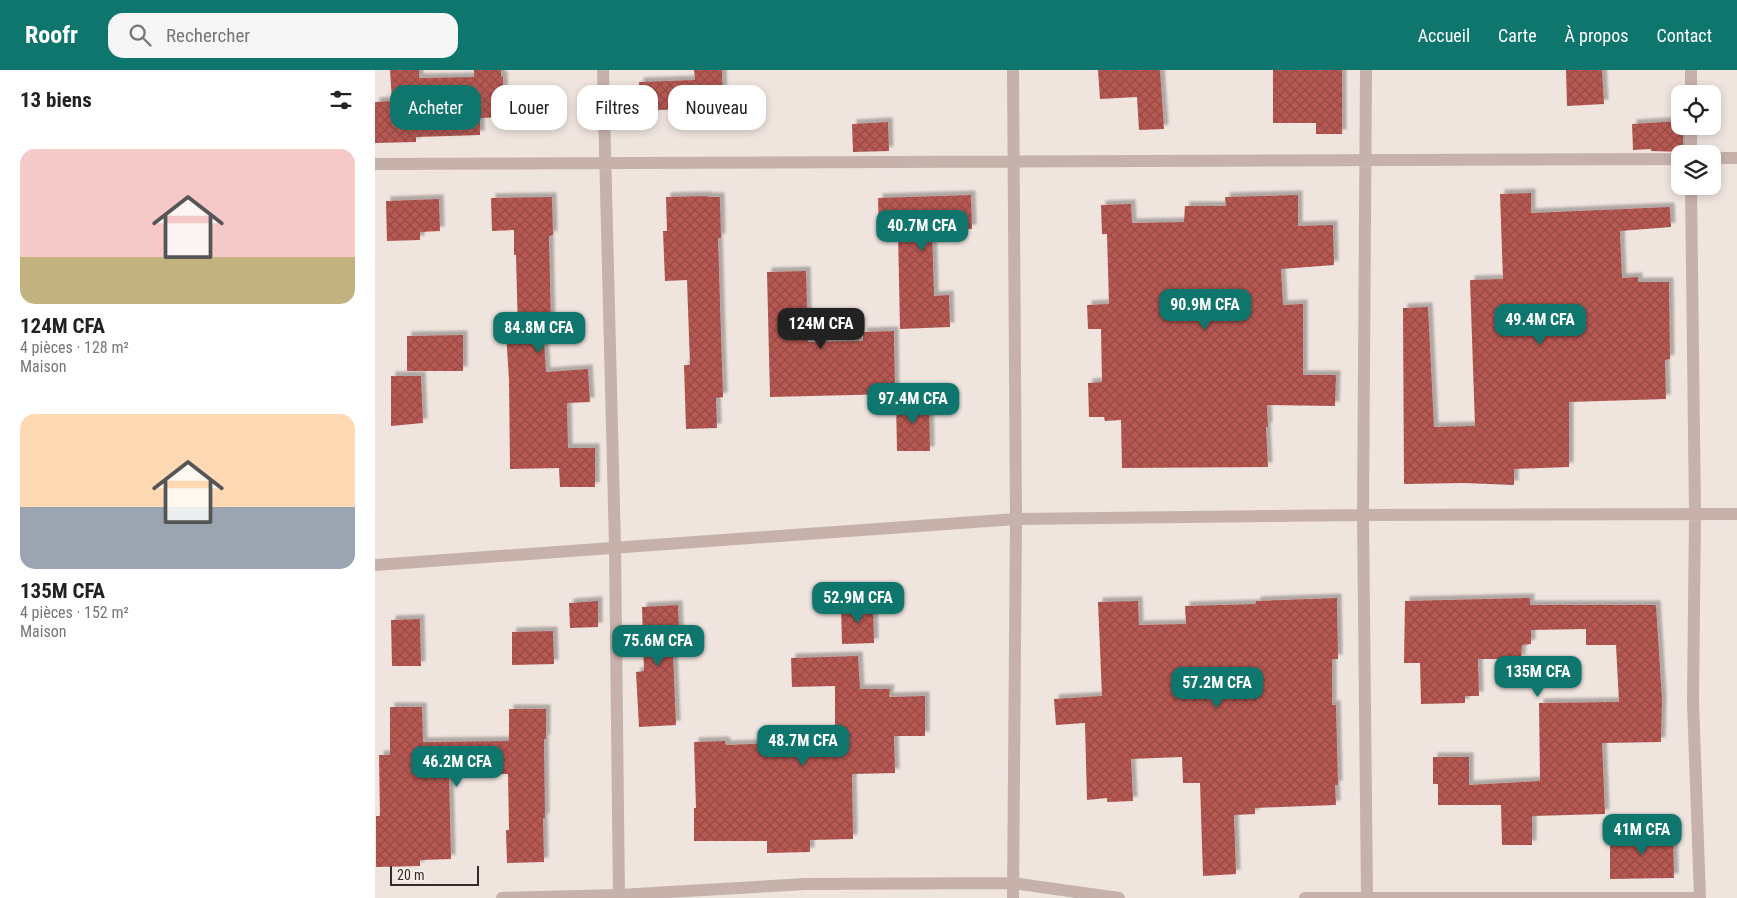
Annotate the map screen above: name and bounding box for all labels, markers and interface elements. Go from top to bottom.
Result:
search box [108,13,458,58]
text: Roofr [25,21,78,49]
icon: search [126,21,154,49]
text: Rechercher [166,24,250,47]
text: Accueil [1418,25,1470,46]
text: Carte [1498,25,1537,46]
text: À propos [1565,25,1628,46]
text: Contact [1656,25,1712,46]
chip: Acheter [390,85,481,130]
chip: Louer [491,85,567,130]
chip: Filtres [577,85,658,130]
chip: Nouveau [668,85,766,130]
map controls [1671,85,1721,195]
button: locate [1671,85,1721,135]
icon: filters [327,86,355,114]
text: 13 biens [20,88,92,112]
button: layers [1671,145,1721,195]
icon: home [143,182,233,272]
pin: 40.7M CFA [865,210,979,252]
text: 40.7M CFA [887,216,957,235]
pin: 90.9M CFA [1148,288,1262,331]
text: 90.9M CFA [1170,295,1240,314]
pin: 49.4M CFA [1483,304,1597,346]
pin: 124M CFA [769,308,873,350]
text: 49.4M CFA [1505,310,1575,329]
pin: 84.8M CFA [482,312,596,354]
text: 124M CFA [20,314,105,338]
text: 124M CFA [789,314,853,333]
text: 84.8M CFA [504,318,574,337]
text: 4 pièces · 128 m² [20,338,129,357]
text: Maison [20,357,67,376]
pin: 97.4M CFA [856,382,970,425]
text: 97.4M CFA [878,389,948,408]
icon: home [143,447,233,537]
text: 135M CFA [20,579,105,603]
pin: 52.9M CFA [801,582,915,624]
text: 52.9M CFA [823,588,893,607]
text: 4 pièces · 152 m² [20,603,129,622]
text: Maison [20,622,67,641]
pin: 75.6M CFA [601,624,715,667]
text: 75.6M CFA [623,631,693,650]
pin: 135M CFA [1486,656,1590,698]
text: 135M CFA [1506,662,1570,681]
pin: 57.2M CFA [1160,666,1274,709]
text: 57.2M CFA [1182,673,1252,692]
pin: 48.7M CFA [746,724,860,767]
text: 48.7M CFA [768,731,838,750]
pin: 46.2M CFA [400,746,514,788]
text: 46.2M CFA [422,752,492,771]
pin: 41M CFA [1596,814,1688,856]
text: 41M CFA [1614,820,1670,839]
scale bar [390,863,479,886]
text: 20 m [397,867,425,883]

